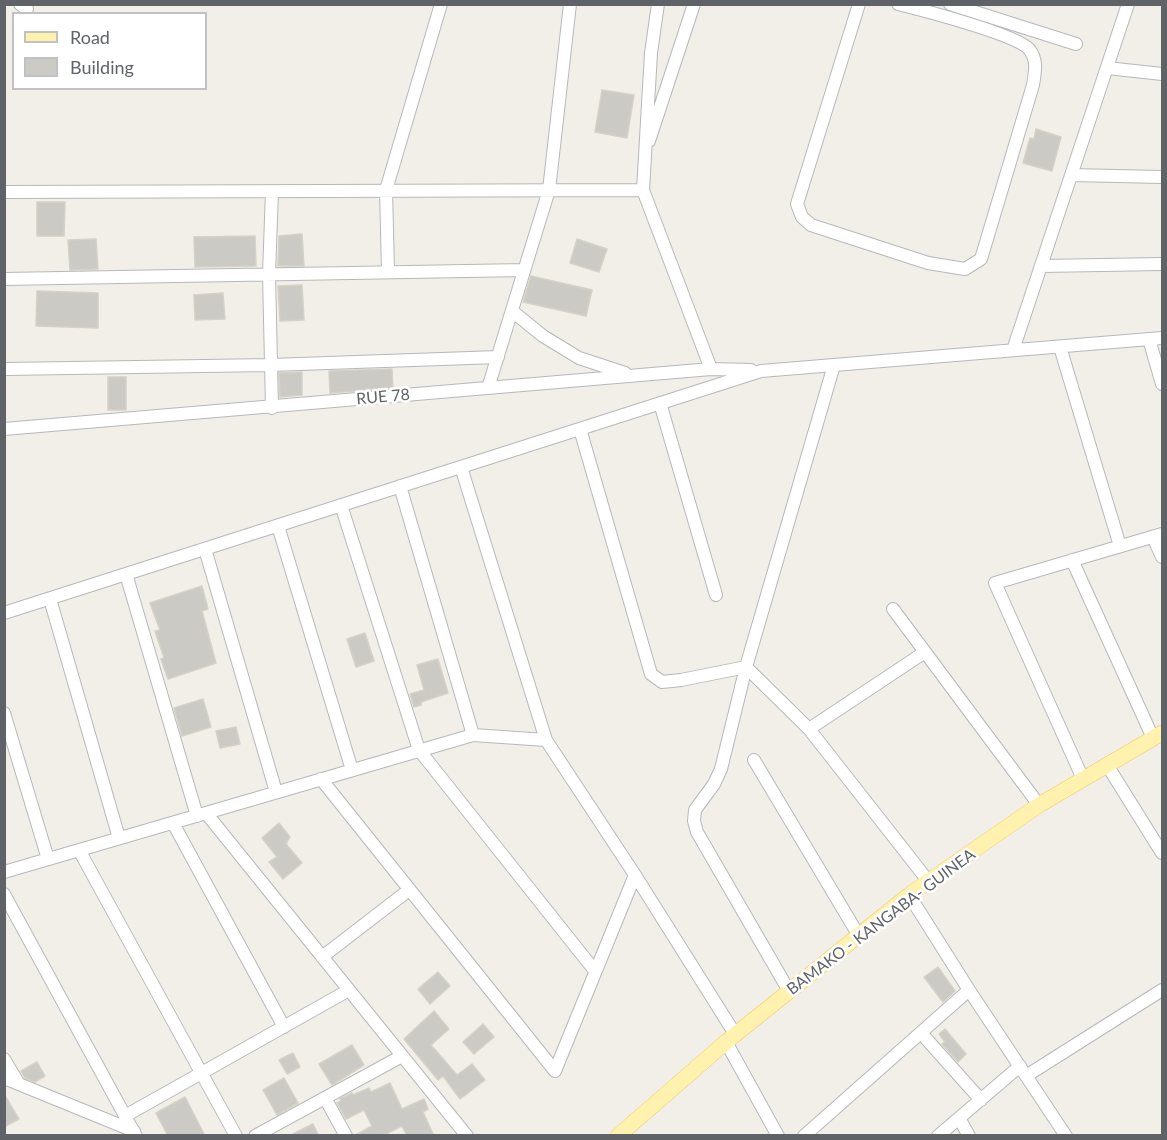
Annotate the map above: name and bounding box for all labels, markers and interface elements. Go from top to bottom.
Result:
legend [12,12,207,90]
text: Road [70,26,110,48]
text: Building [70,56,134,78]
street label: RUE 78 [355,385,411,409]
street label: BAMAKO - KANGABA- GUINEA [783,845,979,999]

